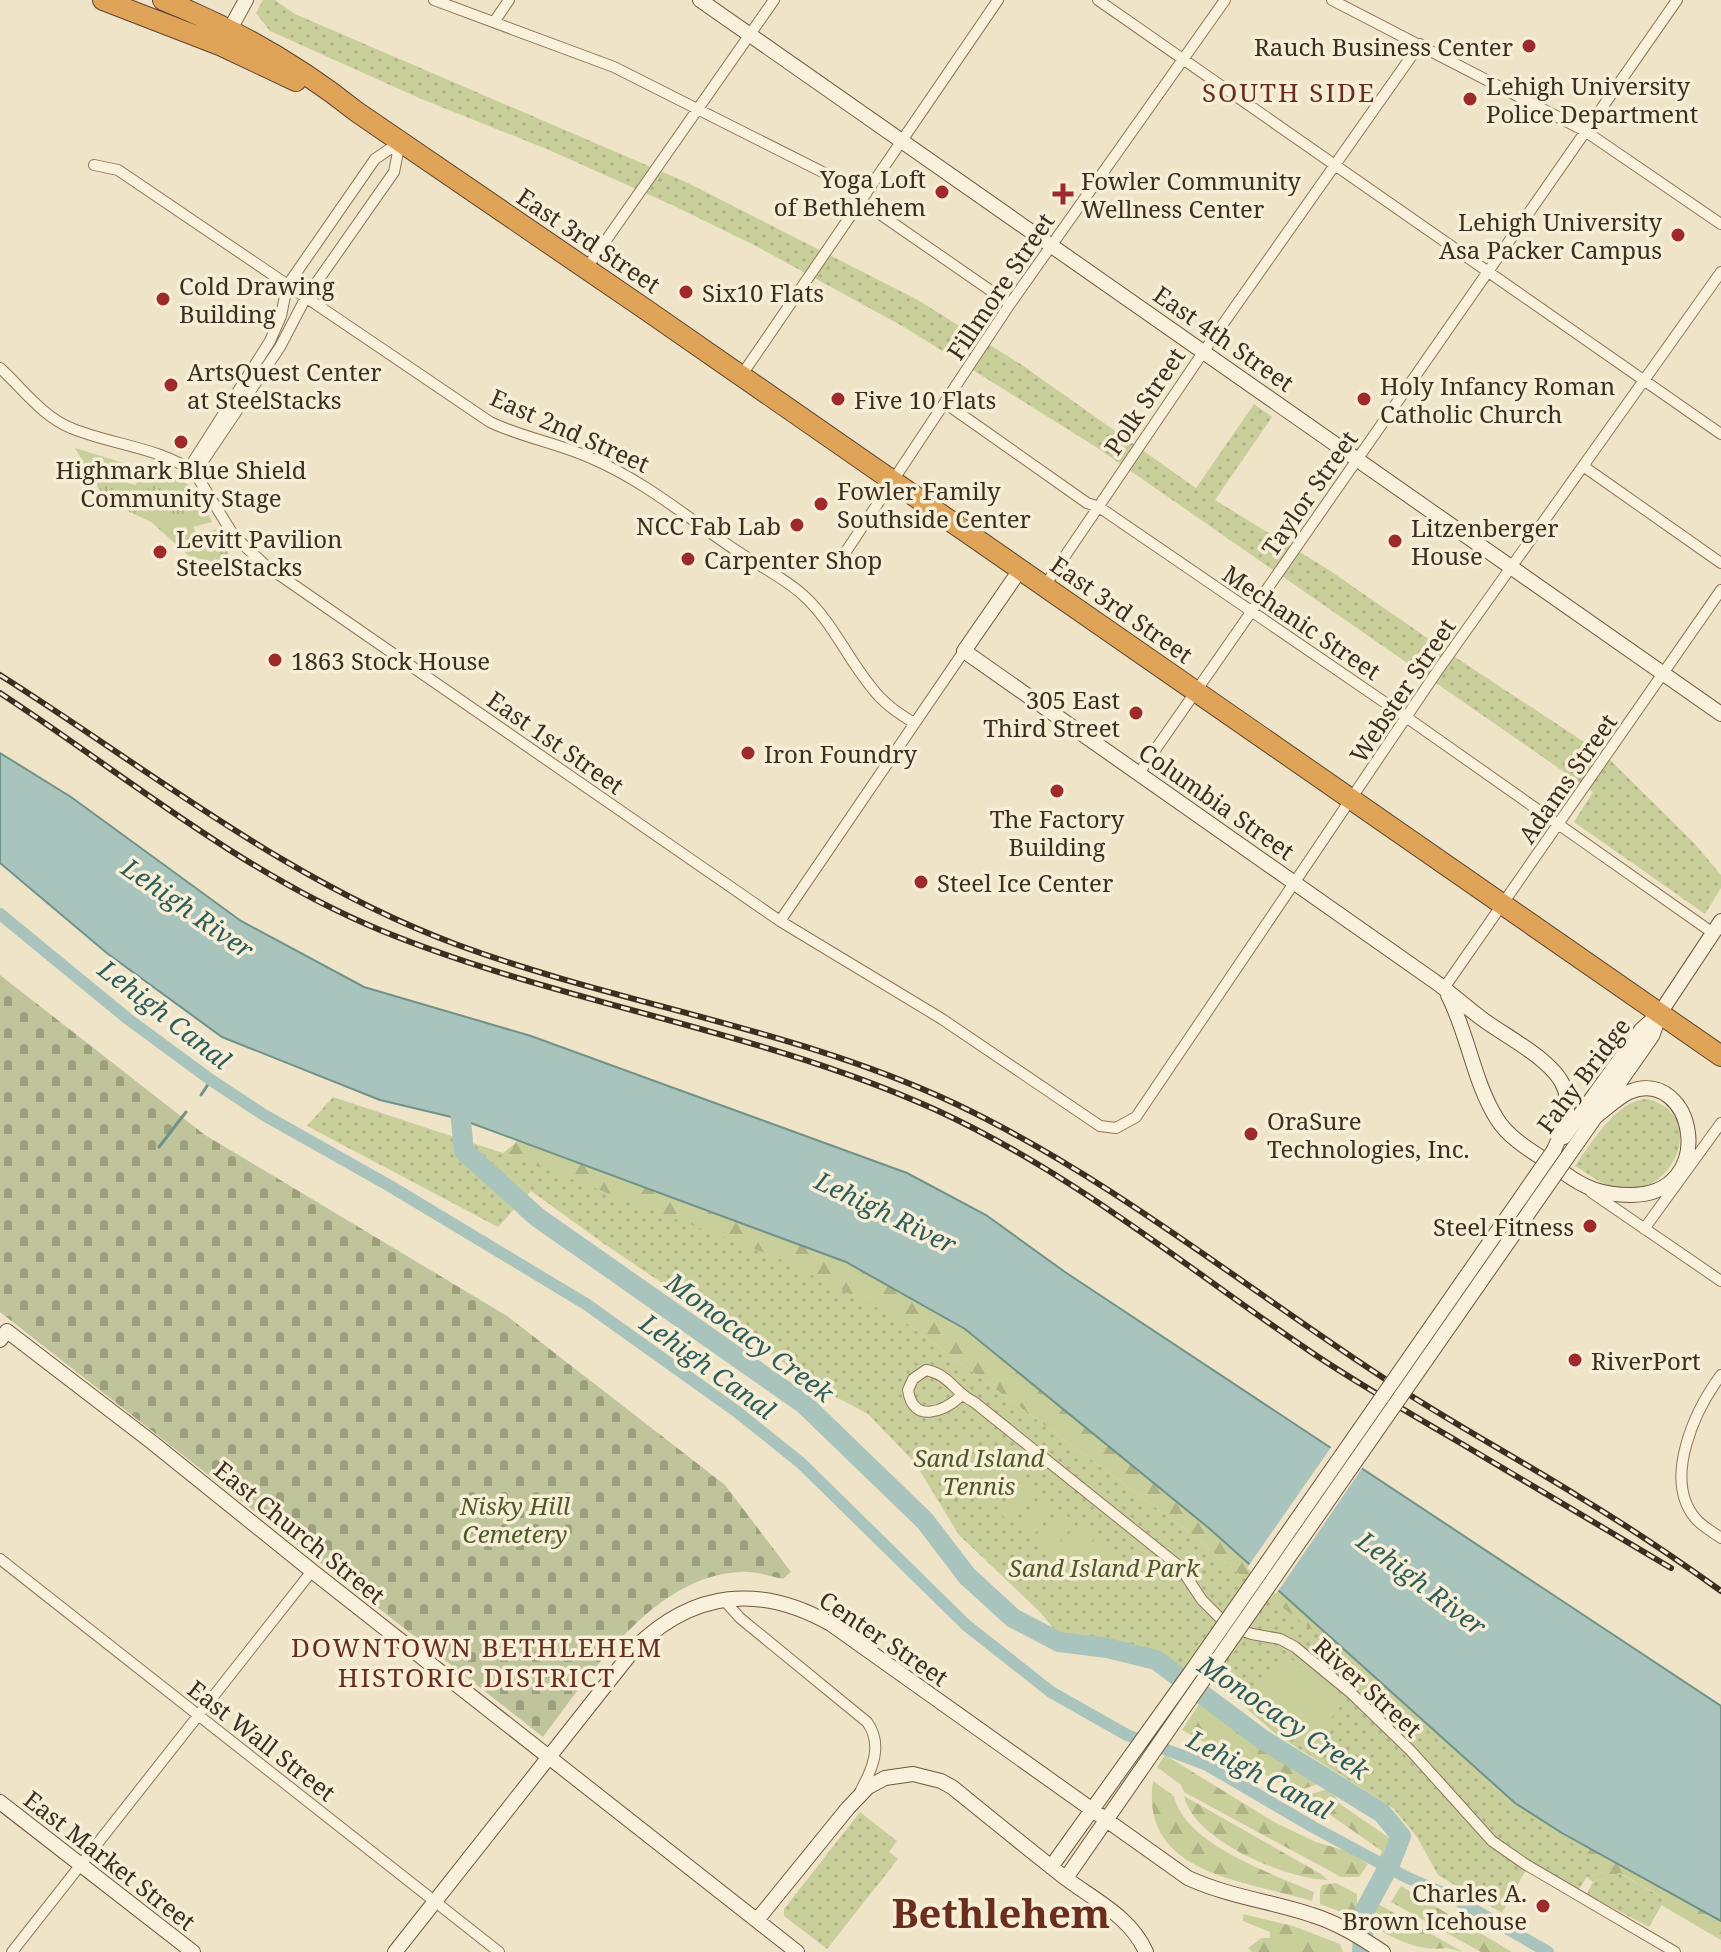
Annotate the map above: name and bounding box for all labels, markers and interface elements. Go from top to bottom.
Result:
place label: Rauch Business Center [1254,30,1513,63]
marker: Rauch Business Center [1520,37,1538,55]
place label: Lehigh University Police Department [1486,69,1698,130]
district label: SOUTH SIDE [1202,74,1376,110]
marker: Lehigh University Police Department [1461,90,1479,108]
place label: Yoga Loft of Bethlehem [774,162,926,223]
place label: Fowler Community Wellness Center [1081,164,1301,225]
street label: East 3rd Street [511,180,667,300]
marker: Yoga Loft of Bethlehem [933,183,951,201]
marker: Fowler Community Wellness Center [1052,183,1074,205]
place label: Lehigh University Asa Packer Campus [1439,205,1662,266]
street label: Fillmore Street [939,206,1061,366]
marker: Lehigh University Asa Packer Campus [1669,226,1687,244]
place label: Cold Drawing Building [179,269,335,330]
place label: Six10 Flats [702,276,824,309]
street label: East 4th Street [1147,277,1301,399]
marker: Six10 Flats [677,283,695,301]
marker: Cold Drawing Building [154,290,172,308]
street label: Polk Street [1096,341,1192,461]
place label: ArtsQuest Center at SteelStacks [187,355,382,416]
place label: Holy Infancy Roman Catholic Church [1380,369,1615,430]
marker: ArtsQuest Center at SteelStacks [162,376,180,394]
street label: East 2nd Street [485,380,655,480]
place label: Five 10 Flats [854,383,996,416]
marker: Five 10 Flats [829,390,847,408]
marker: Holy Infancy Roman Catholic Church [1355,390,1373,408]
street label: Taylor Street [1254,424,1364,562]
marker: Highmark Blue Shield Community Stage [172,433,190,451]
place label: Highmark Blue Shield Community Stage [55,453,307,514]
place label: Fowler Family Southside Center [837,474,1031,535]
marker: Fowler Family Southside Center [812,495,830,513]
place label: NCC Fab Lab [636,509,781,542]
place label: Litzenberger House [1411,511,1559,572]
marker: NCC Fab Lab [788,516,806,534]
place label: Levitt Pavilion SteelStacks [176,522,343,583]
marker: Litzenberger House [1386,532,1404,550]
marker: Levitt Pavilion SteelStacks [151,543,169,561]
place label: Carpenter Shop [704,543,882,576]
street label: East 3rd Street [1044,548,1200,670]
marker: Carpenter Shop [679,550,697,568]
street label: Mechanic Street [1216,557,1388,687]
street label: Webster Street [1341,611,1463,769]
place label: 1863 Stock House [291,644,490,677]
marker: 1863 Stock House [266,651,284,669]
street label: East 1st Street [481,683,631,801]
place label: 305 East Third Street [983,683,1120,744]
marker: 305 East Third Street [1127,704,1145,722]
street label: Adams Street [1510,707,1624,849]
street label: Columbia Street [1133,735,1301,867]
place label: Iron Foundry [764,737,917,770]
marker: Iron Foundry [739,744,757,762]
marker: The Factory Building [1048,782,1066,800]
place label: The Factory Building [990,802,1125,863]
water label: Lehigh River [114,849,262,967]
place label: Steel Ice Center [937,866,1113,899]
marker: Steel Ice Center [912,873,930,891]
water label: Lehigh Canal [90,950,239,1077]
street label: Fahy Bridge [1529,1011,1637,1139]
place label: OraSure Technologies, Inc. [1267,1104,1470,1165]
marker: OraSure Technologies, Inc. [1242,1125,1260,1143]
water label: Lehigh River [808,1162,964,1262]
place label: Steel Fitness [1433,1210,1574,1243]
marker: Steel Fitness [1581,1217,1599,1235]
water label: Monocacy Creek [658,1263,842,1411]
water label: Lehigh Canal [632,1304,783,1427]
place label: RiverPort [1591,1344,1701,1377]
marker: RiverPort [1566,1351,1584,1369]
park label: Sand Island Tennis [914,1441,1045,1502]
street label: East Church Street [208,1453,392,1611]
park label: Nisky Hill Cemetery [459,1489,571,1550]
water label: Lehigh River [1349,1522,1495,1644]
park label: Sand Island Park [1009,1551,1201,1584]
street label: Center Street [813,1583,955,1693]
district label: DOWNTOWN BETHLEHEM HISTORIC DISTRICT [291,1629,663,1695]
street label: River Street [1307,1630,1429,1744]
water label: Monocacy Creek [1191,1646,1378,1788]
street label: East Wall Street [181,1672,343,1808]
water label: Lehigh Canal [1180,1720,1339,1827]
street label: East Market Street [17,1783,203,1937]
place label: Charles A. Brown Icehouse [1342,1876,1527,1937]
district label: Bethlehem [892,1885,1110,1940]
marker: Charles A. Brown Icehouse [1534,1897,1552,1915]

